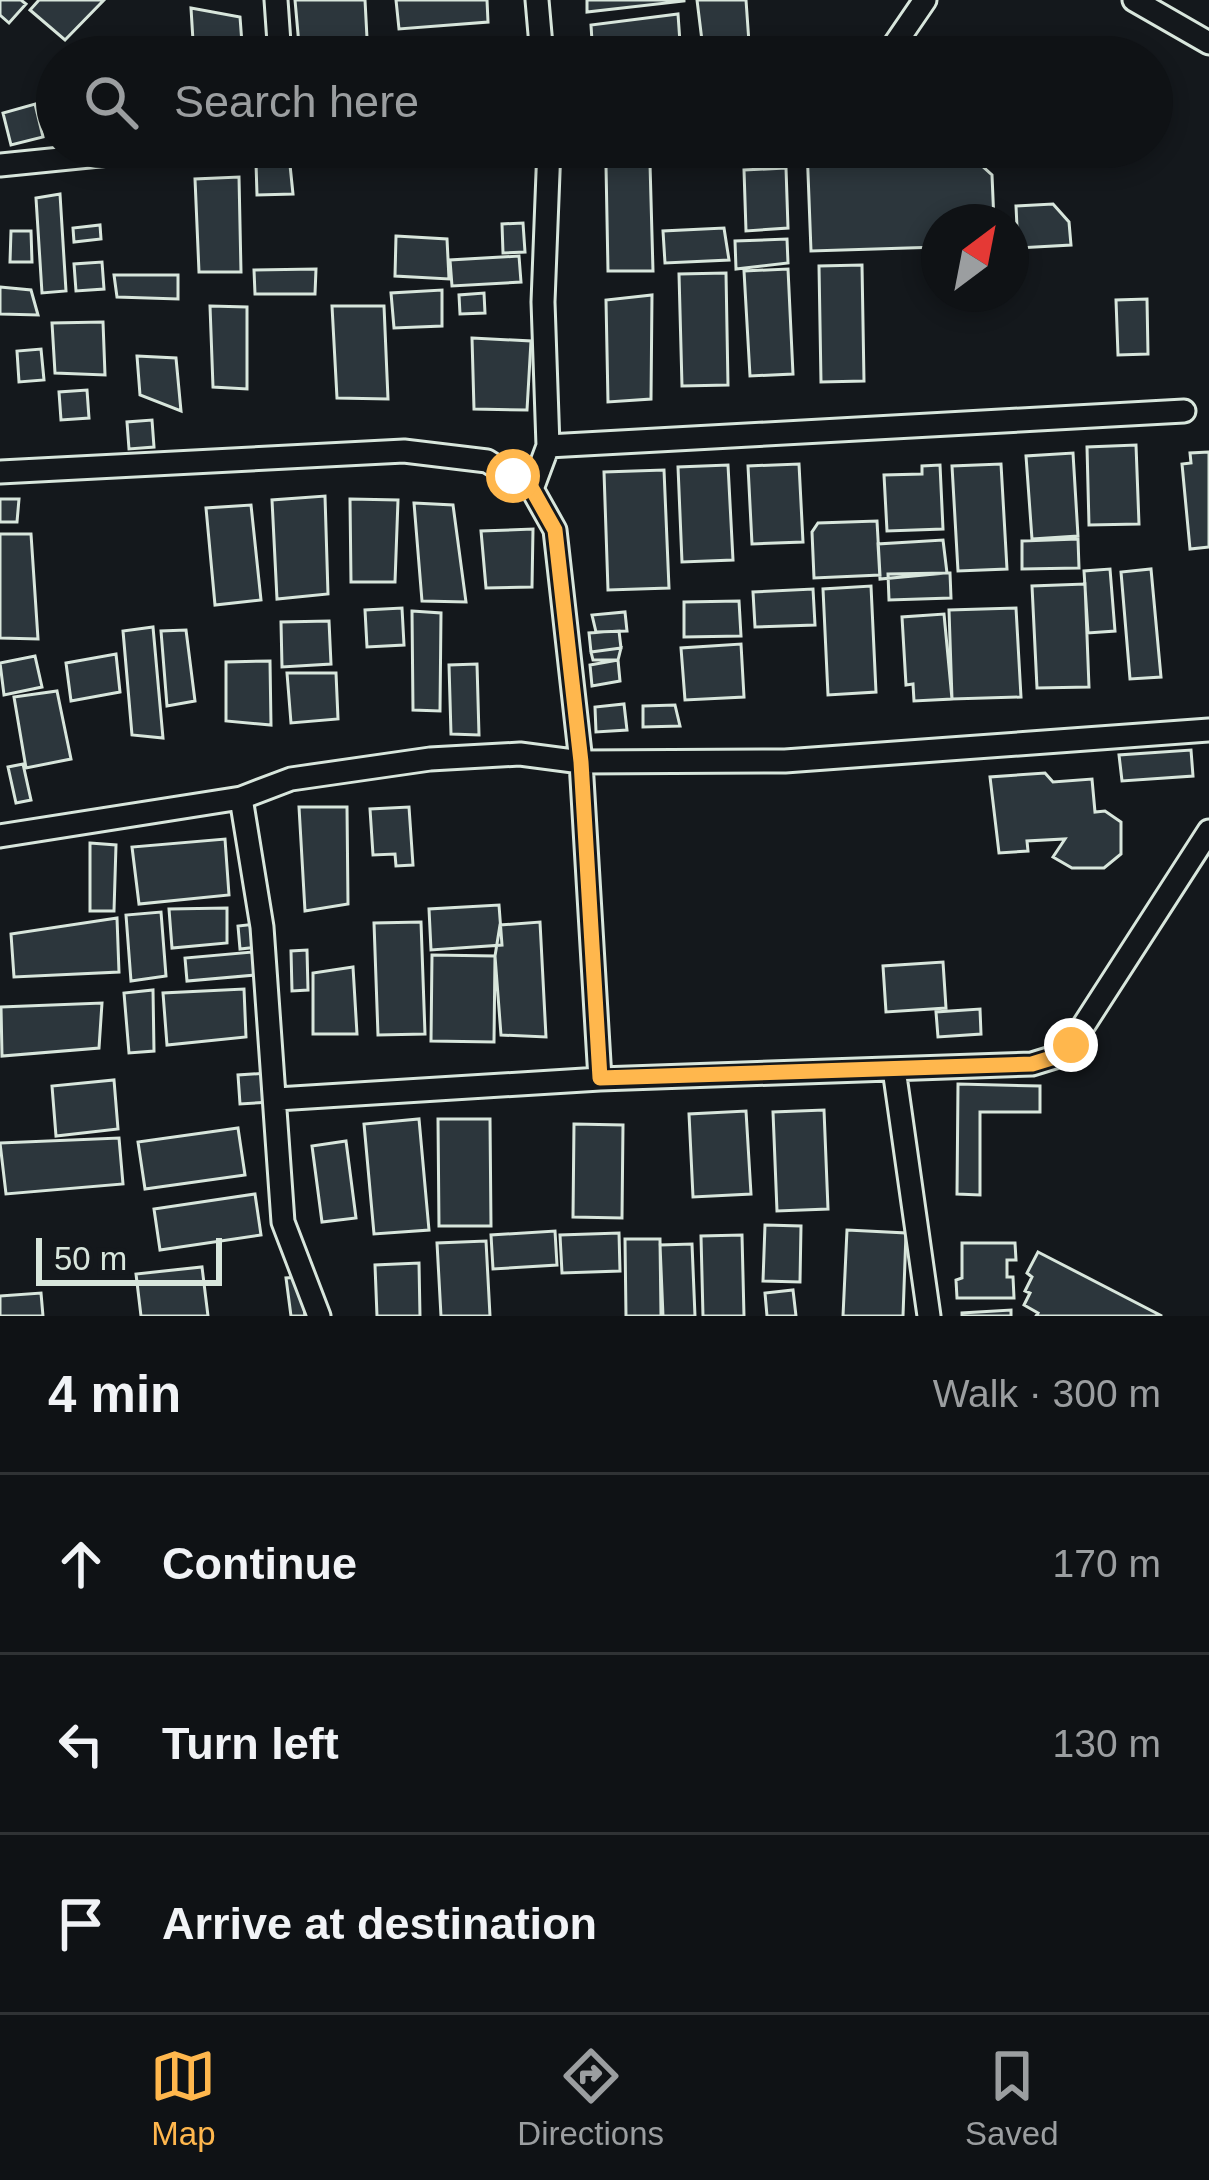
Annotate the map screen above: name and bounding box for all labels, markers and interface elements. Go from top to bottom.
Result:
search box [36,36,1173,168]
icon: search [78,69,144,135]
text: Search here [174,76,419,127]
north arrow [921,204,1029,312]
route start [486,449,540,503]
route end [1044,1018,1098,1072]
scale bar [36,1232,222,1285]
text: 50 m [54,1240,127,1277]
text: 4 min [48,1366,181,1423]
text: Walk · 300 m [933,1372,1161,1415]
icon: ahead [48,1531,114,1597]
text: Continue [162,1538,357,1589]
text: 170 m [1053,1542,1161,1585]
icon: left [48,1711,114,1777]
text: Turn left [162,1718,339,1769]
text: 130 m [1053,1722,1161,1765]
icon: arrive [48,1891,114,1957]
text: Arrive at destination [162,1898,597,1949]
tab: Map [150,2043,216,2153]
tab: Directions [517,2043,664,2153]
tab: Saved [965,2043,1059,2153]

